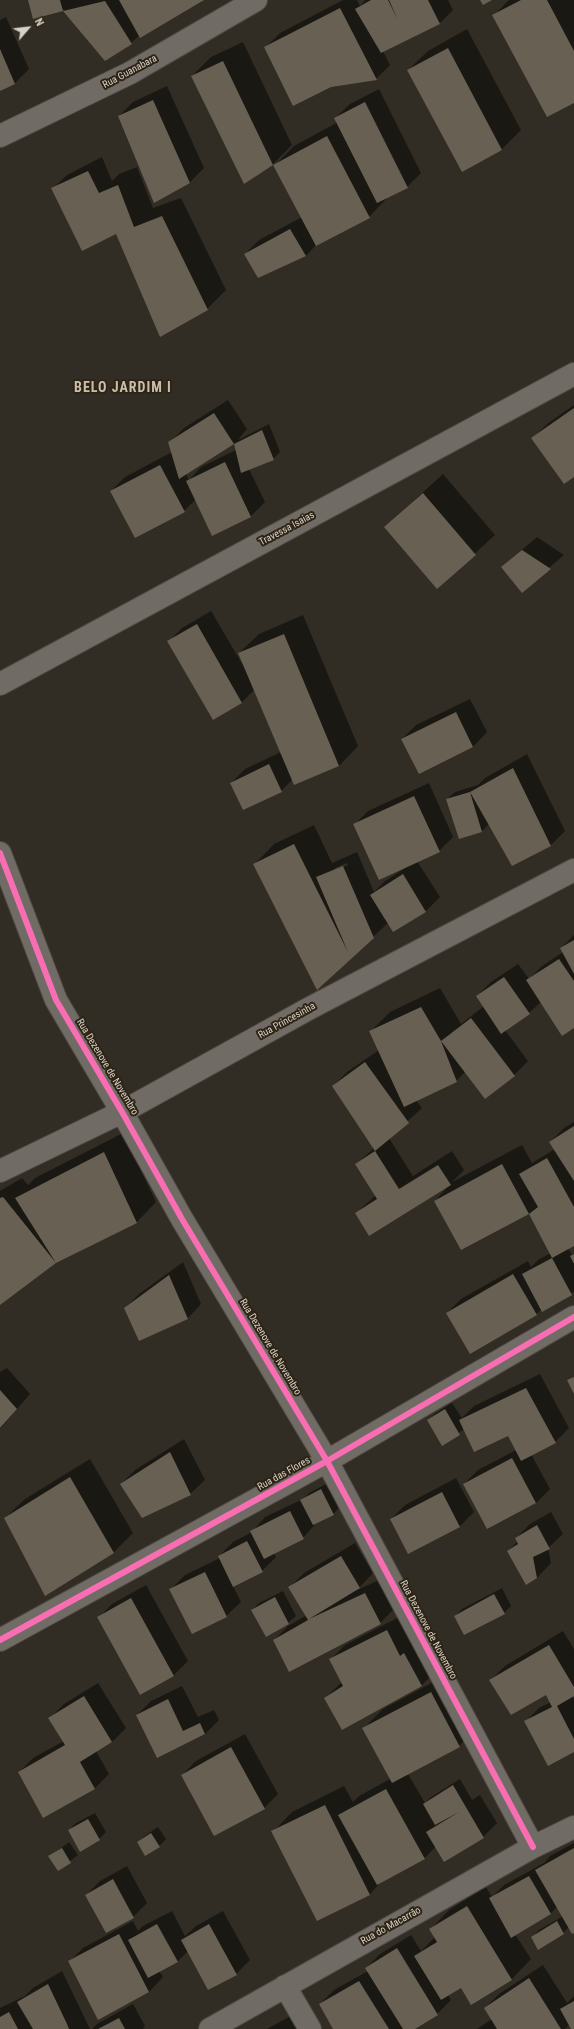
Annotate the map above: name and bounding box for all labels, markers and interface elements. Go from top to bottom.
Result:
north arrow [8,8,48,48]
text: N [32,16,46,28]
street label: Rua Guanabara [101,53,159,91]
district label: BELO JARDIM I [74,380,172,396]
street label: Travessa Isaias [257,509,317,549]
street label: Rua Princesinha [256,1000,318,1042]
street label: Rua Dezenove de Novembro [74,1017,140,1117]
street label: Rua Dezenove de Novembro [237,1297,303,1397]
street label: Rua das Flores [256,1455,312,1493]
street label: Rua Dezenove de Novembro [397,1579,459,1681]
street label: Rua do Macarrão [359,1905,423,1947]

